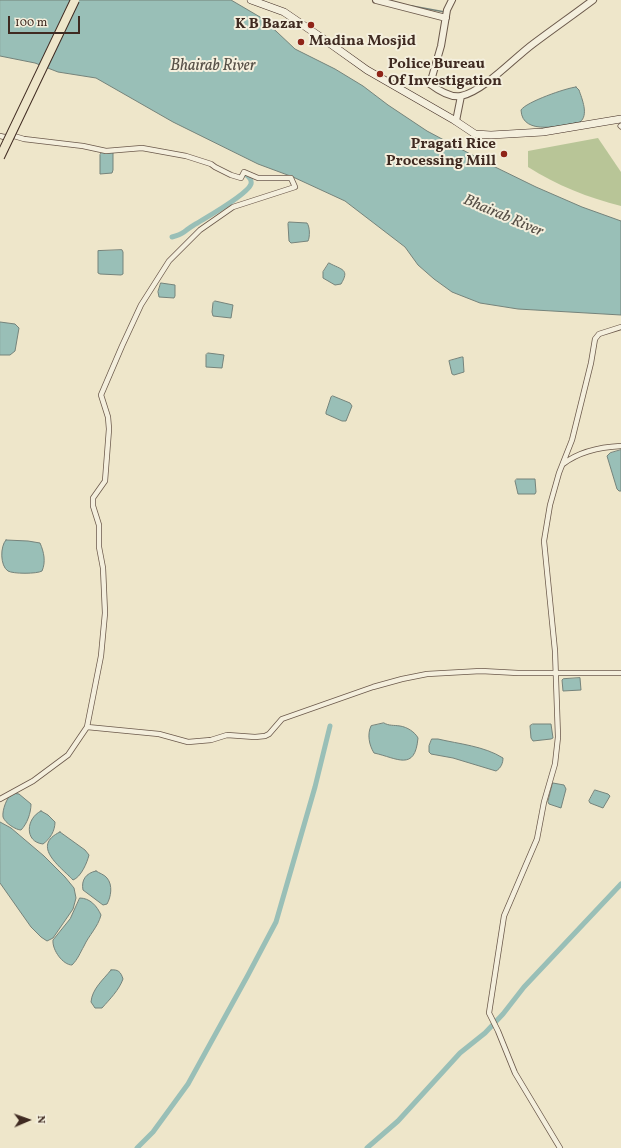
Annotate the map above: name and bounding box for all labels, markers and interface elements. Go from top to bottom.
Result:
scale bar [10,8,82,34]
text: 100 m [15,15,47,31]
place label: K B Bazar [235,16,303,34]
marker: K B Bazar [306,20,316,30]
place label: Madina Mosjid [309,33,416,51]
marker: Madina Mosjid [296,37,306,47]
place label: Police Bureau Of Investigation [388,56,502,91]
water label: Bhairab River [170,57,256,77]
marker: Police Bureau Of Investigation [375,69,385,79]
place label: Pragati Rice Processing Mill [386,136,496,171]
marker: Pragati Rice Processing Mill [499,149,509,159]
water label: Bhairab River [460,191,546,243]
north arrow [8,1100,48,1140]
text: N [33,1115,48,1124]

